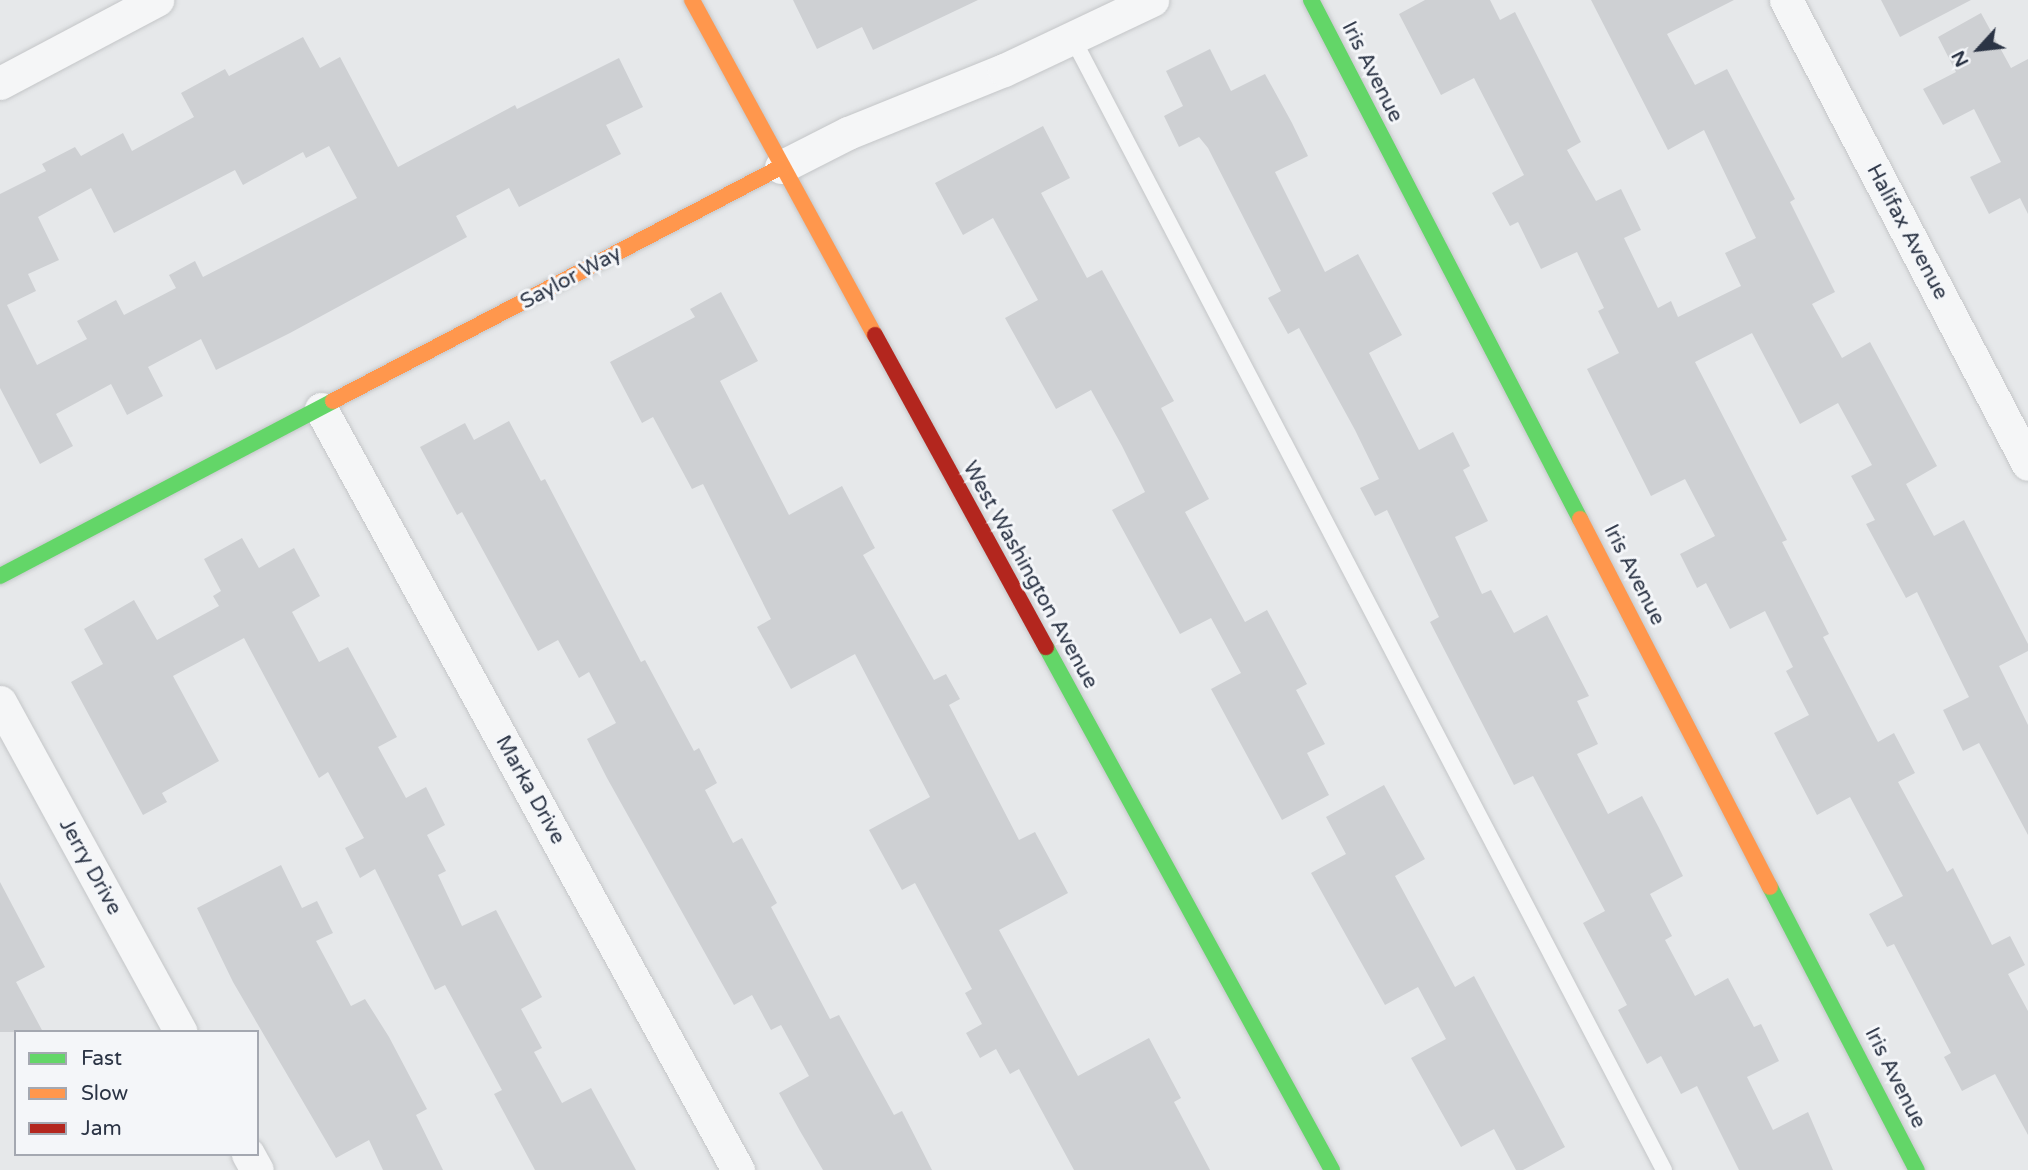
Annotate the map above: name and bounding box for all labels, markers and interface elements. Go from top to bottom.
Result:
north arrow [1944,14,2014,84]
street label: Iris Avenue [1336,17,1408,127]
text: N [1947,47,1974,70]
street label: Halifax Avenue [1861,160,1953,304]
street label: Saylor Way [516,241,626,315]
street label: West Washington Avenue [957,457,1103,693]
street label: Iris Avenue [1598,520,1670,630]
street label: Marka Drive [490,731,570,849]
street label: Jerry Drive [53,814,127,920]
street label: Iris Avenue [1859,1023,1931,1133]
legend [14,1030,259,1156]
text: Fast [81,1046,122,1071]
text: Slow [81,1081,128,1106]
text: Jam [81,1116,122,1141]

